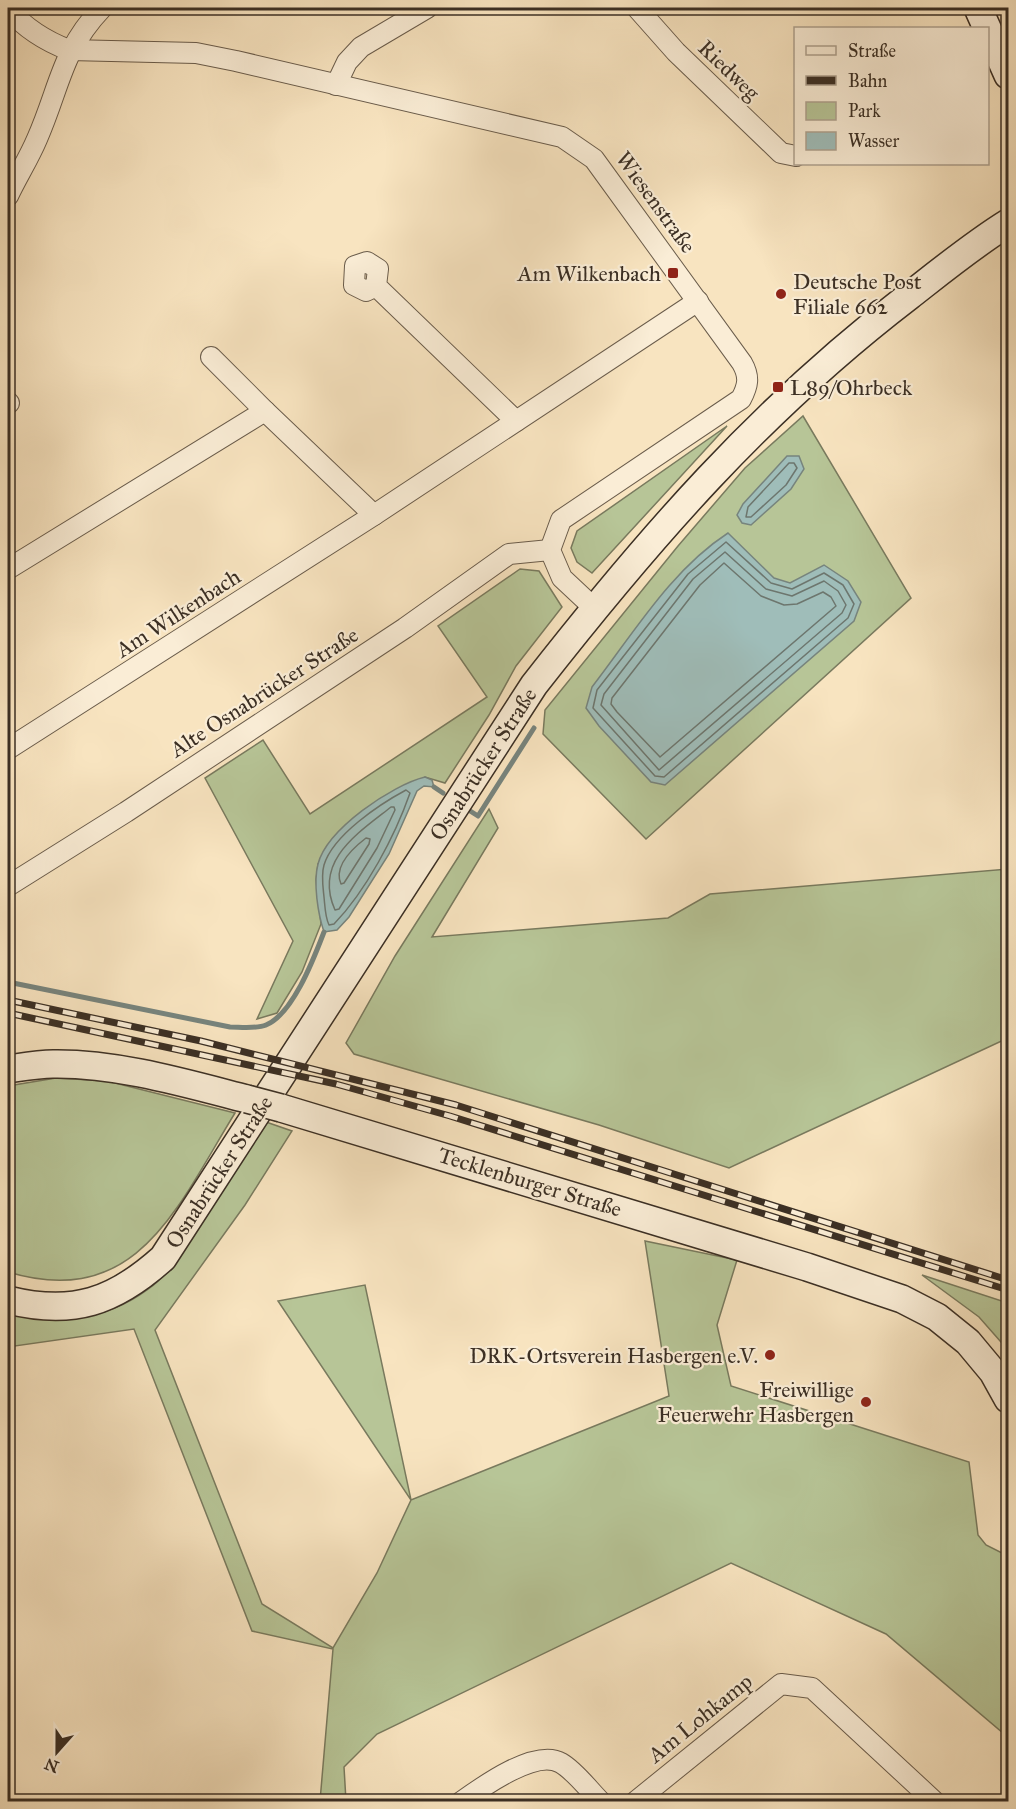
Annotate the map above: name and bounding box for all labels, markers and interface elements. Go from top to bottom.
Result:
legend [794,27,989,165]
street label: Riedweg [693,34,766,106]
text: Straße [848,40,896,62]
text: Bahn [848,70,888,92]
text: Park [848,100,881,122]
text: Wasser [848,130,899,152]
street label: Wiesenstraße [610,146,702,258]
place label: Am Wilkenbach [517,260,661,287]
marker: Am Wilkenbach [666,266,680,280]
place label: Deutsche Post Filiale 662 [793,268,922,320]
marker: Deutsche Post Filiale 662 [774,287,788,301]
place label: L89/Ohrbeck [790,374,913,401]
marker: L89/Ohrbeck [771,380,785,394]
street label: Am Wilkenbach [110,563,245,664]
street label: Alte Osnabrücker Straße [164,621,363,764]
street label: Osnabrücker Straße [424,683,542,845]
street label: Osnabrücker Straße [160,1091,278,1253]
street label: Tecklenburger Straße [435,1141,625,1223]
place label: DRK-Ortsverein Hasbergen e.V. [469,1342,758,1369]
marker: DRK-Ortsverein Hasbergen e.V. [763,1348,777,1362]
place label: Freiwillige Feuerwehr Hasbergen [657,1376,854,1428]
marker: Freiwillige Feuerwehr Hasbergen [859,1395,873,1409]
street label: Am Lohkamp [642,1668,758,1769]
north arrow [27,1722,87,1782]
text: N [42,1754,62,1777]

